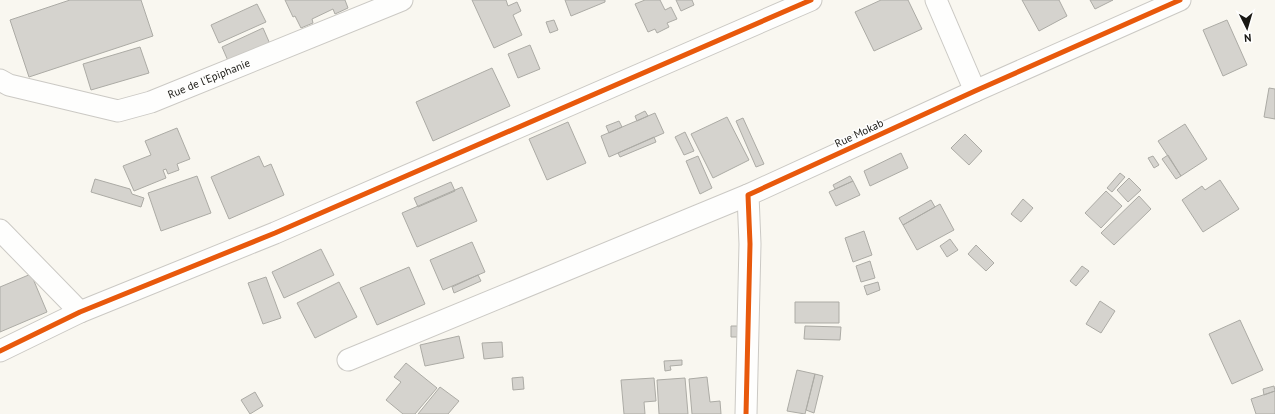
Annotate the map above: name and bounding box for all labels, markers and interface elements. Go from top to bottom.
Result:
north arrow [1227,8,1267,48]
text: N [1244,31,1252,45]
street label: Rue de l'Epiphanie [166,55,253,102]
street label: Rue Mokab [832,116,886,150]

